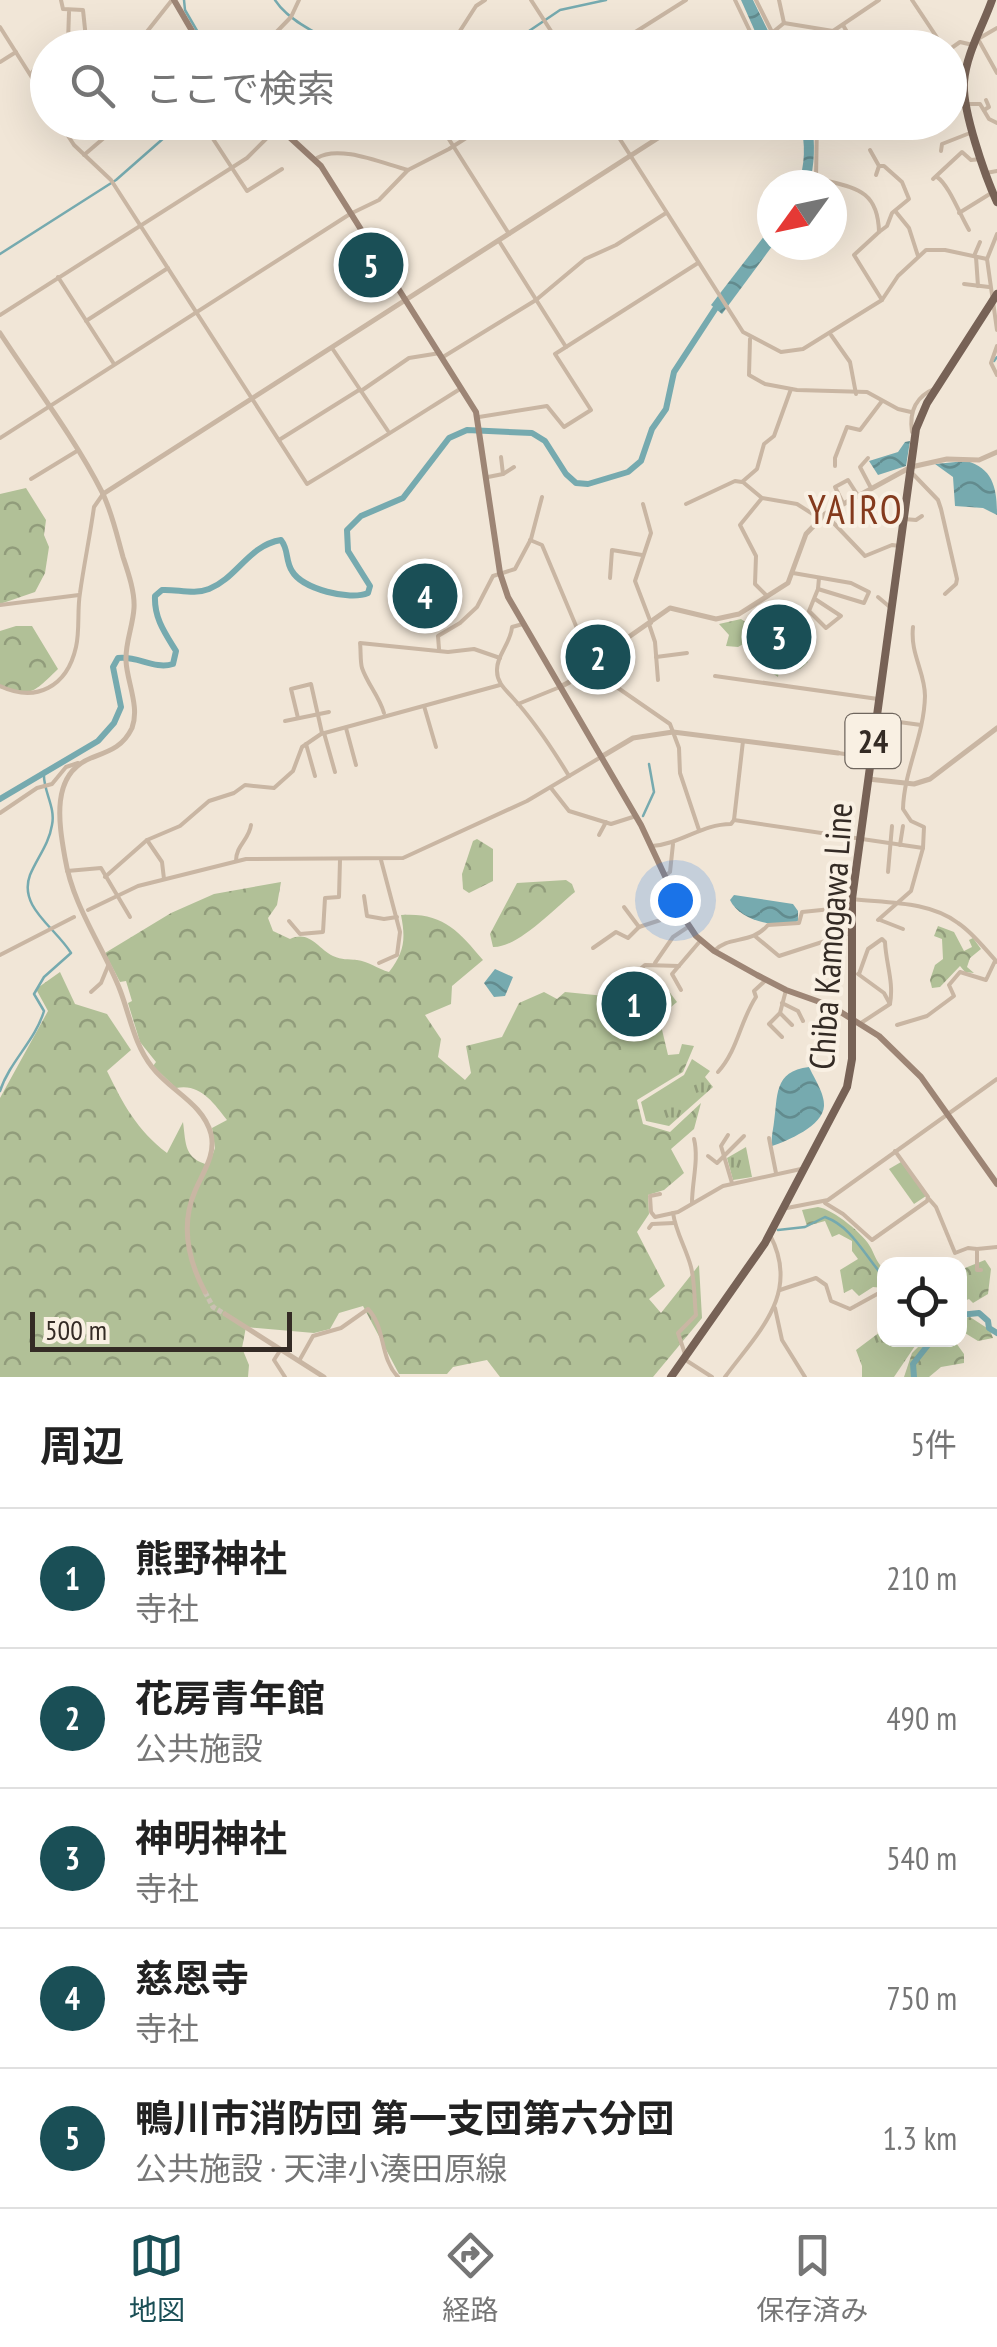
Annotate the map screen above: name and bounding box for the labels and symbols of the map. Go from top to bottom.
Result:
north arrow [757,170,847,260]
pin: 5 [338,228,404,302]
district label: YAIRO [808,483,904,535]
pin: 4 [392,558,458,634]
pin: 3 [746,600,812,674]
pin: 2 [566,620,630,694]
road number: 24 [846,714,900,768]
street label: Chiba Kamogawa Line [798,801,862,1071]
your location [650,875,701,926]
pin: 1 [602,966,666,1042]
scale bar [30,1307,292,1352]

